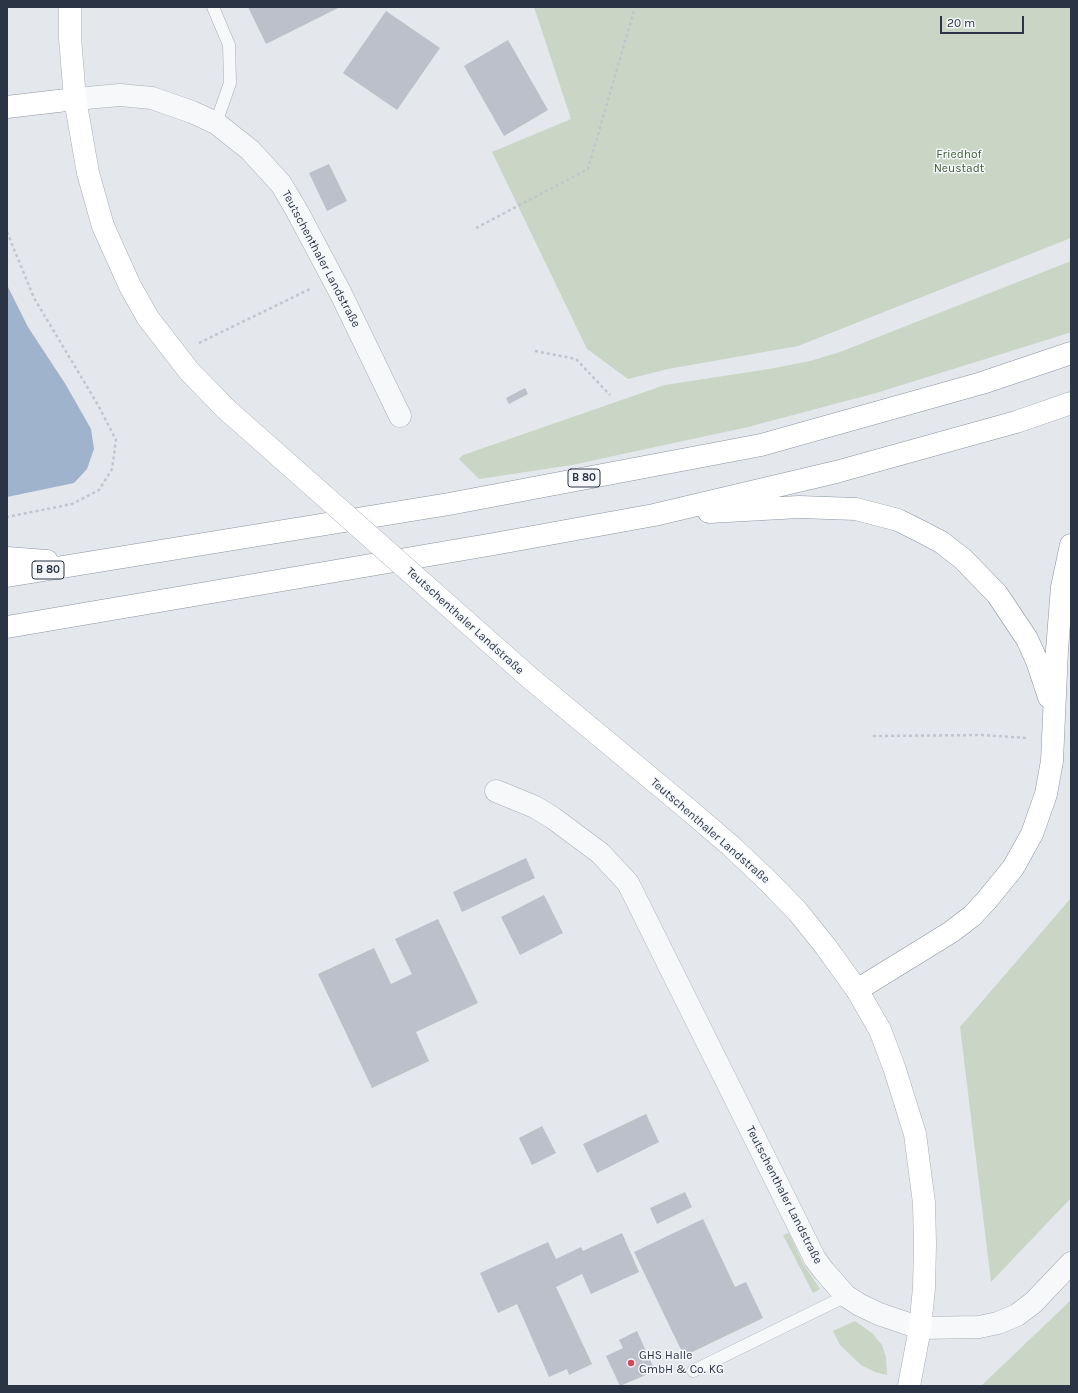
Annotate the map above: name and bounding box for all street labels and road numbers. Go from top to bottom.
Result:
street label: Teutschenthaler Landstraße [279,188,363,330]
road number: B 80 [568,469,600,487]
road number: B 80 [32,561,64,579]
street label: Teutschenthaler Landstraße [403,564,527,678]
street label: Teutschenthaler Landstraße [647,775,773,887]
street label: Teutschenthaler Landstraße [743,1124,825,1266]

